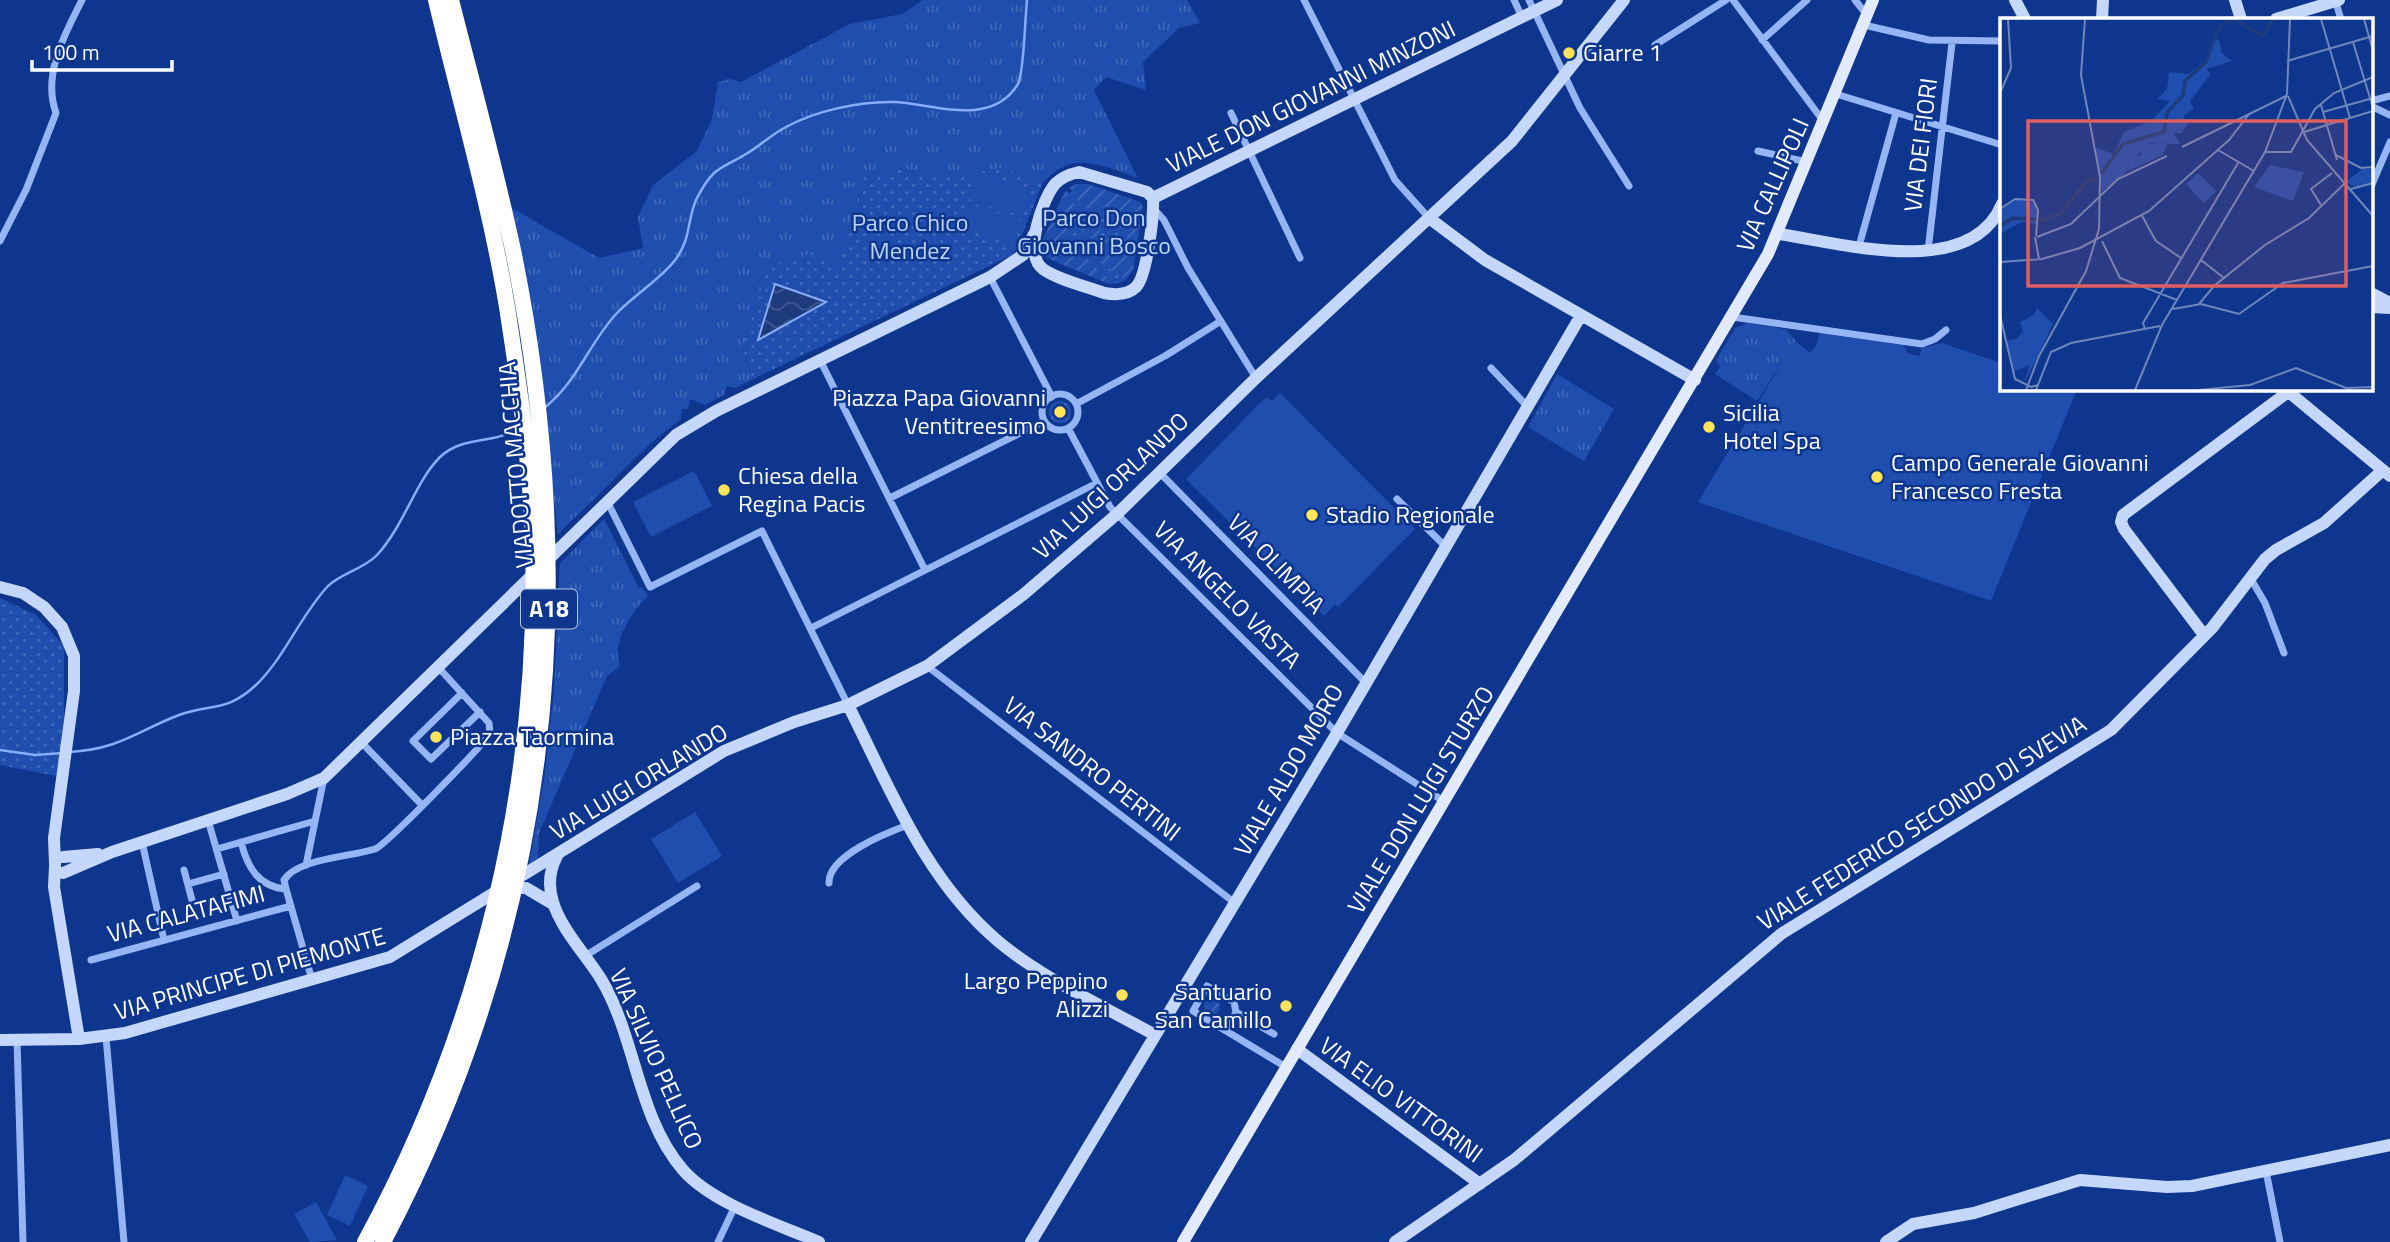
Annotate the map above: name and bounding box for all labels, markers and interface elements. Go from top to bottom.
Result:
street label: VIALE DON GIOVANNI MINZONI [1160,10,1461,182]
inset map [2000,18,2372,390]
scale bar [32,28,172,72]
place label: Giarre 1 [1583,34,1662,70]
text: 100 m [42,36,99,68]
marker: Giarre 1 [1561,45,1577,61]
street label: VIA DEI FIORI [1894,76,1946,214]
street label: VIA CALLIPOLI [1727,112,1818,257]
park label: Parco Don Giovanni Bosco [1017,199,1171,263]
park label: Parco Chico Mendez [852,204,968,268]
street label: VIADOTTO MACCHIA [488,360,542,570]
place label: Piazza Papa Giovanni Ventitreesimo [832,379,1046,443]
place label: Sicilia Hotel Spa [1723,394,1821,458]
street label: VIA LUIGI ORLANDO [1024,403,1196,567]
marker: Piazza Papa Giovanni Ventitreesimo [1052,404,1068,420]
marker: Sicilia Hotel Spa [1701,419,1717,435]
place label: Campo Generale Giovanni Francesco Fresta [1891,444,2149,508]
place label: Chiesa della Regina Pacis [738,457,866,521]
marker: Campo Generale Giovanni Francesco Fresta [1869,469,1885,485]
marker: Chiesa della Regina Pacis [716,482,732,498]
place label: Stadio Regionale [1326,496,1495,532]
street label: VIA OLIMPIA [1220,505,1334,622]
marker: Stadio Regionale [1304,507,1320,523]
street label: VIA ANGELO VASTA [1146,512,1310,676]
road number: A18 [521,590,577,628]
street label: VIALE ALDO MORO [1224,677,1352,862]
street label: VIALE DON LUIGI STURZO [1338,679,1503,920]
street label: VIA SANDRO PERTINI [996,687,1189,849]
street label: VIALE FEDERICO SECONDO DI SVEVIA [1750,706,2093,939]
street label: VIA LUIGI ORLANDO [543,714,734,849]
place label: Piazza Taormina [450,718,614,754]
marker: Piazza Taormina [428,729,444,745]
street label: VIA CALATAFIMI [103,875,269,951]
street label: VIA PRINCIPE DI PIEMONTE [110,917,390,1029]
street label: VIA SILVIO PELLICO [601,962,713,1155]
place label: Largo Peppino Alizzi [964,962,1108,1026]
place label: Santuario San Camillo [1155,973,1272,1037]
marker: Largo Peppino Alizzi [1114,987,1130,1003]
marker: Santuario San Camillo [1278,998,1294,1014]
street label: VIA ELIO VITTORINI [1312,1027,1491,1171]

